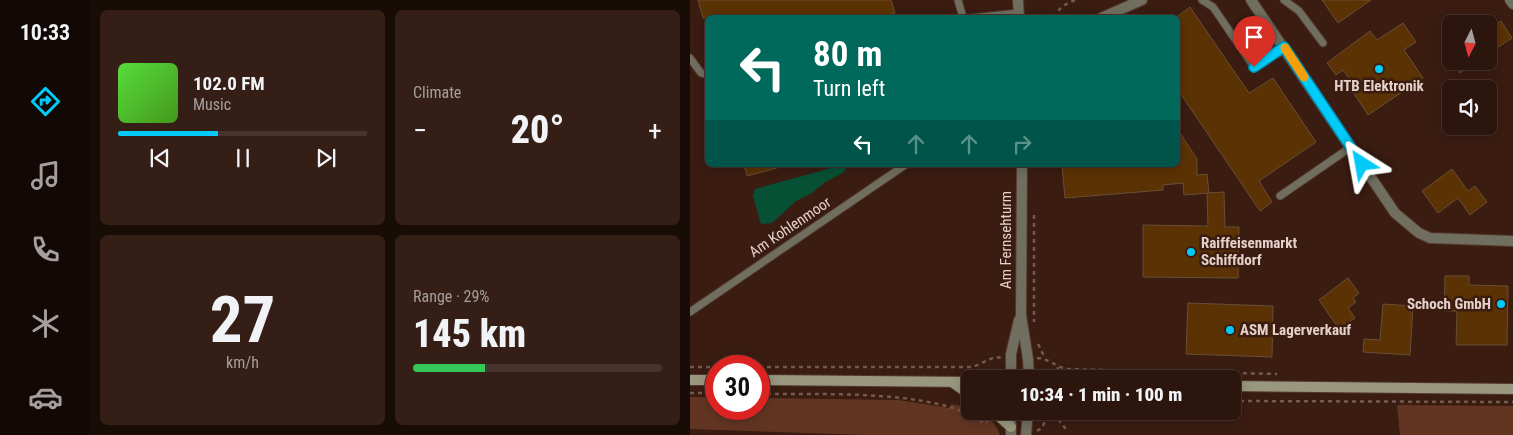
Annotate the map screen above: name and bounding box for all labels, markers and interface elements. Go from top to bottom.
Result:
north arrow [1442,15,1498,70]
map controls [1442,15,1497,135]
pin [1233,16,1275,67]
text: 10:33 [20,20,70,45]
icon: arrive [1240,23,1268,51]
text: 80 m [813,34,882,75]
icon: left [730,35,795,100]
marker: HTB Elektronik [1373,63,1385,75]
text: 102.0 FM [193,72,265,95]
text: Turn left [813,76,885,101]
place label: HTB Elektronik [1334,77,1425,95]
button: sound [1442,80,1497,135]
text: Climate [413,83,461,102]
icon: directions [28,84,63,119]
text: Music [193,95,231,114]
text: 20° [511,108,564,152]
text: − [413,114,427,147]
text: + [648,114,662,147]
icon: left [849,130,877,158]
icon: ahead [902,130,930,158]
icon: ahead [955,130,983,158]
icon: right [1008,130,1036,158]
position arrow [1335,137,1387,189]
icon: previous [146,144,174,172]
icon: pause [229,144,257,172]
icon: next [312,144,340,172]
icon: music [28,158,63,193]
street label: Am Fernsehturm [997,191,1015,289]
street label: Am Kohlenmoor [746,193,835,261]
icon: phone [28,232,63,267]
place label: Raiffeisenmarkt Schiffdorf [1201,234,1297,269]
marker: Raiffeisenmarkt Schiffdorf [1185,246,1197,258]
text: 27 [210,282,275,358]
text: Range · 29% [413,287,489,306]
place label: Schoch GmbH [1407,295,1491,313]
marker: Schoch GmbH [1495,298,1507,310]
icon: climate [28,306,63,341]
text: 145 km [413,312,526,356]
place label: ASM Lagerverkauf [1240,321,1351,339]
marker: ASM Lagerverkauf [1224,324,1236,336]
text: km/h [226,353,259,372]
speed limit sign: 30 [705,355,770,420]
icon: car [28,380,63,415]
text: 10:34 · 1 min · 100 m [1020,383,1182,406]

